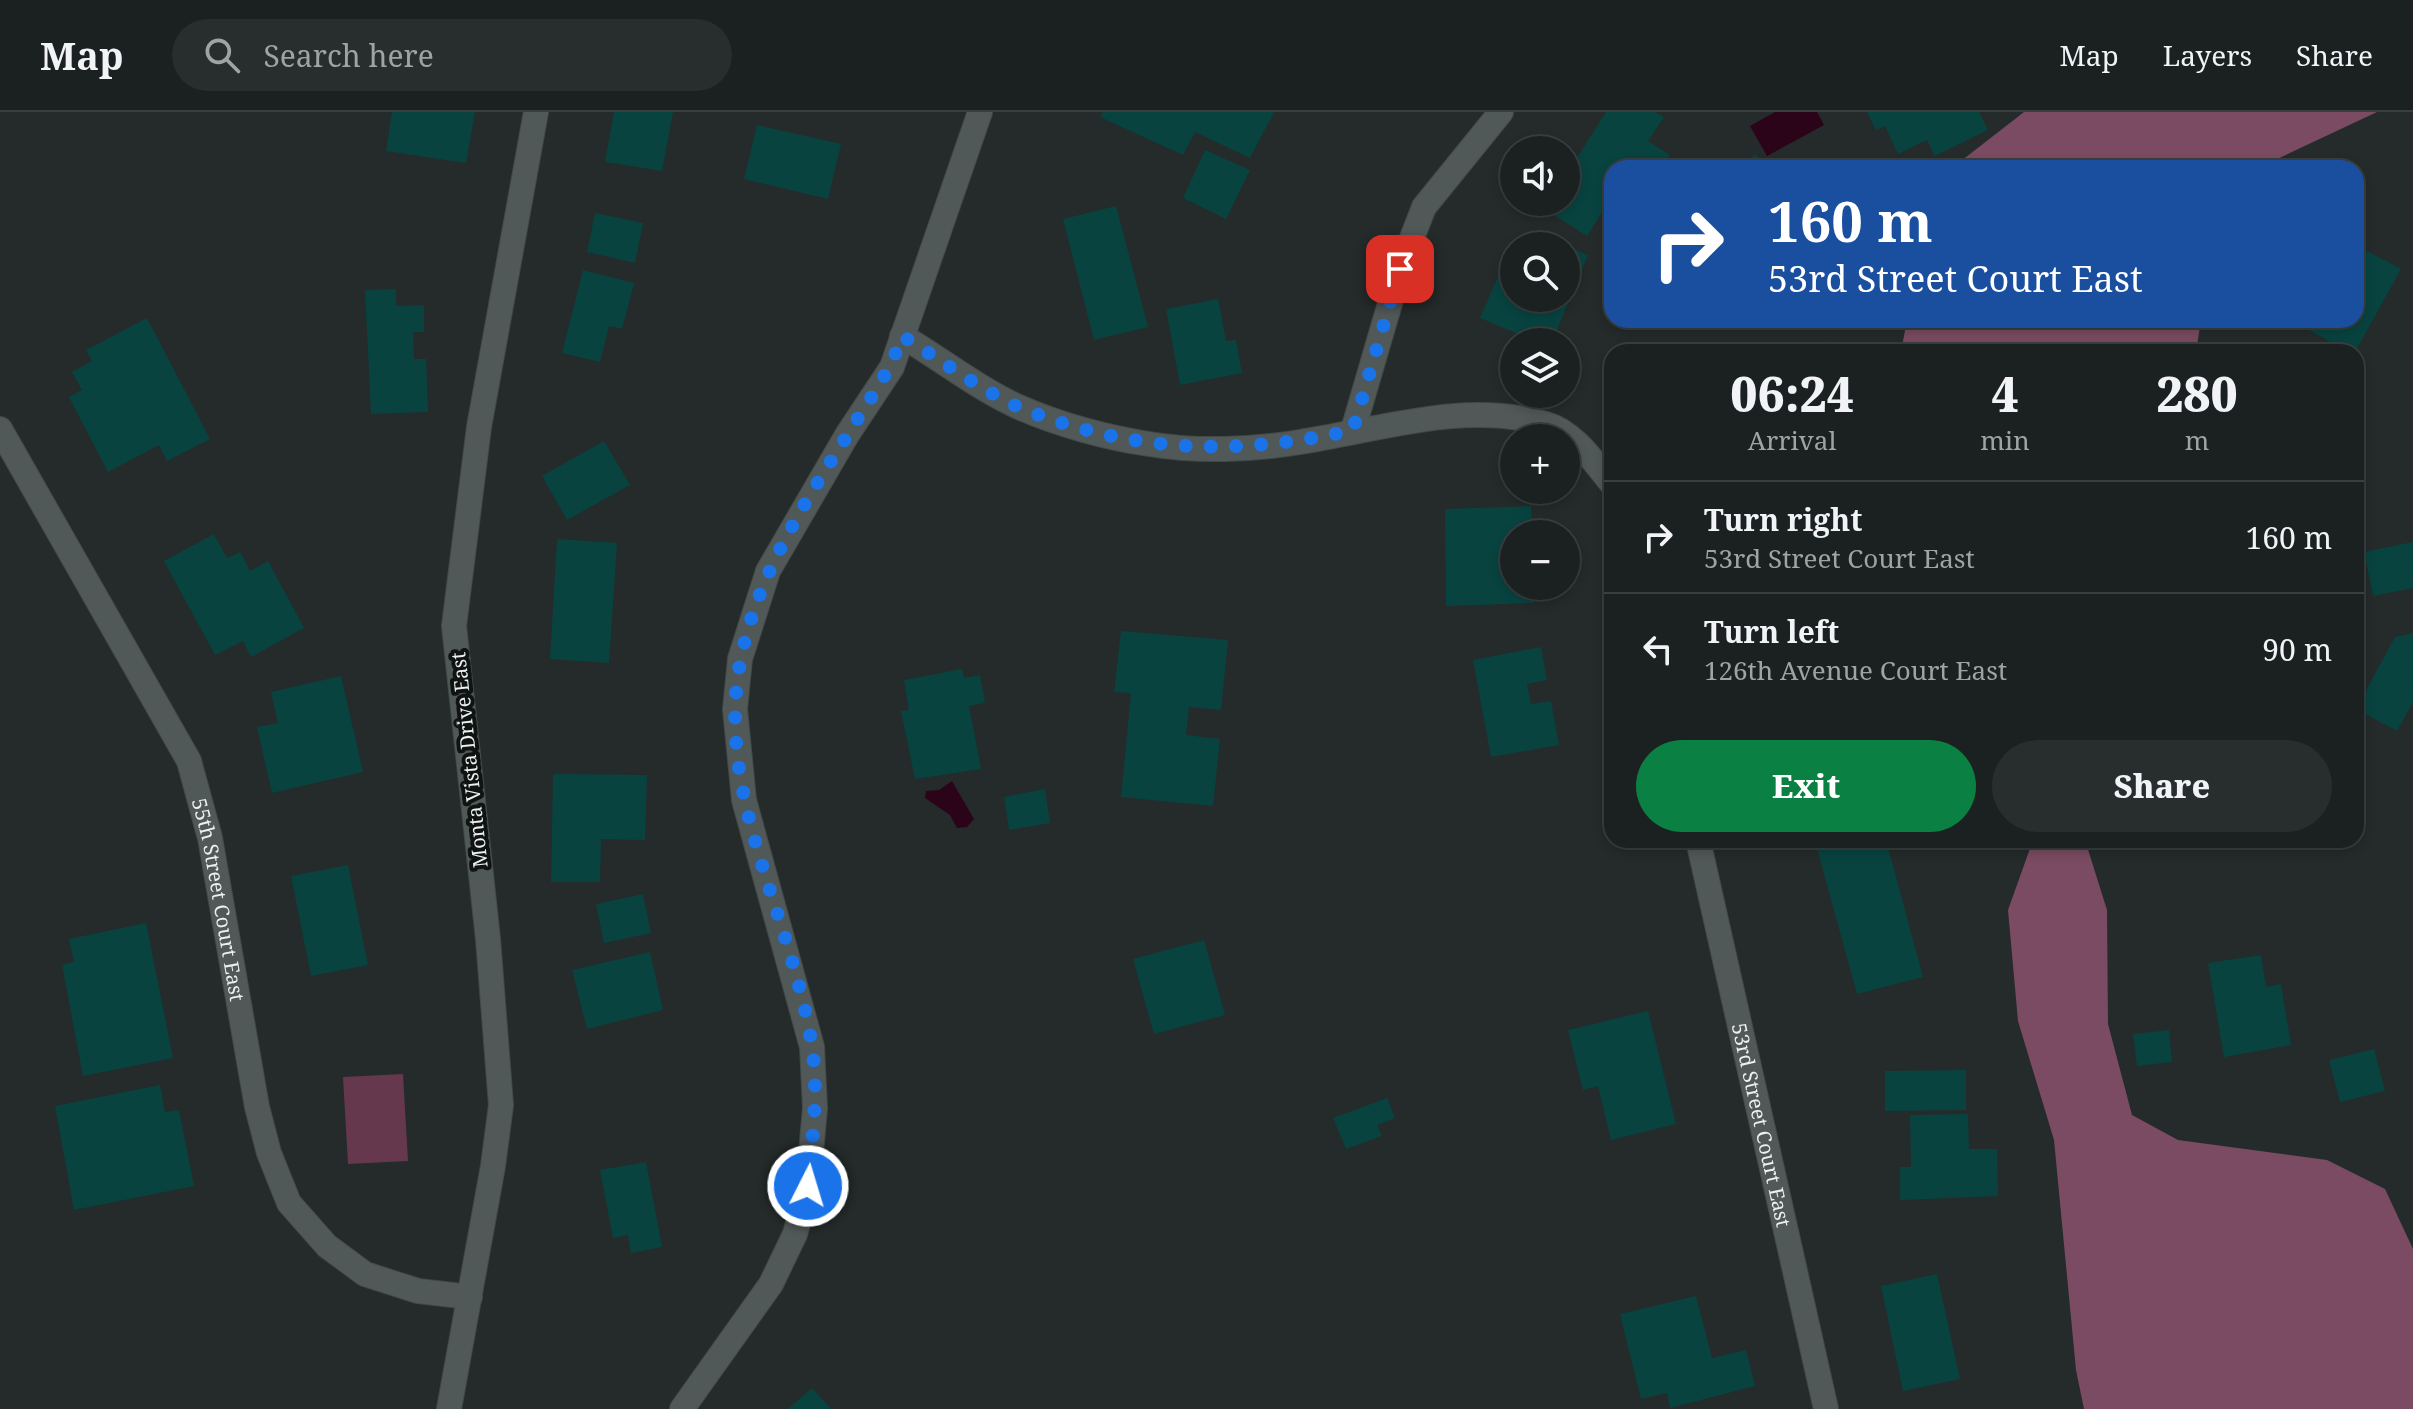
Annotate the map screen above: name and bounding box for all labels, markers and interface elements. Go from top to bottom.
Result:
search box [172,19,732,91]
text: Map [40,29,124,81]
icon: search [200,33,244,77]
text: Search here [264,35,434,76]
text: Map [2060,36,2119,74]
text: Layers [2163,36,2252,74]
text: Share [2296,36,2373,74]
map controls [1500,136,1580,600]
button: sound [1500,136,1580,216]
text: 160 m [1768,182,1933,258]
icon: right [1636,192,1740,296]
button: search [1500,232,1580,312]
pin [1366,235,1434,303]
icon: arrive [1378,247,1422,291]
text: 53rd Street Court East [1768,254,2143,303]
button: layers [1500,328,1580,408]
text: 06:24 [1730,361,1854,426]
text: 4 [1991,361,2019,426]
text: 280 [2156,361,2238,426]
text: Arrival [1748,422,1837,458]
text: min [1980,422,2030,458]
text: m [2185,422,2209,458]
button: + [1500,424,1580,504]
text: Turn right [1704,499,1862,540]
icon: right [1636,515,1680,559]
text: 160 m [2246,517,2332,558]
button: − [1500,520,1580,600]
text: 53rd Street Court East [1704,540,1975,576]
text: Turn left [1704,611,1839,652]
icon: left [1636,627,1680,671]
text: 90 m [2262,629,2332,670]
street label: Monta Vista Drive East [444,651,494,869]
text: 126th Avenue Court East [1704,652,2007,688]
button: Exit [1636,740,1976,832]
button: Share [1992,740,2332,832]
street label: 55th Street Court East [186,795,252,1003]
street label: 53rd Street Court East [1726,1020,1798,1229]
position arrow [766,1144,850,1228]

